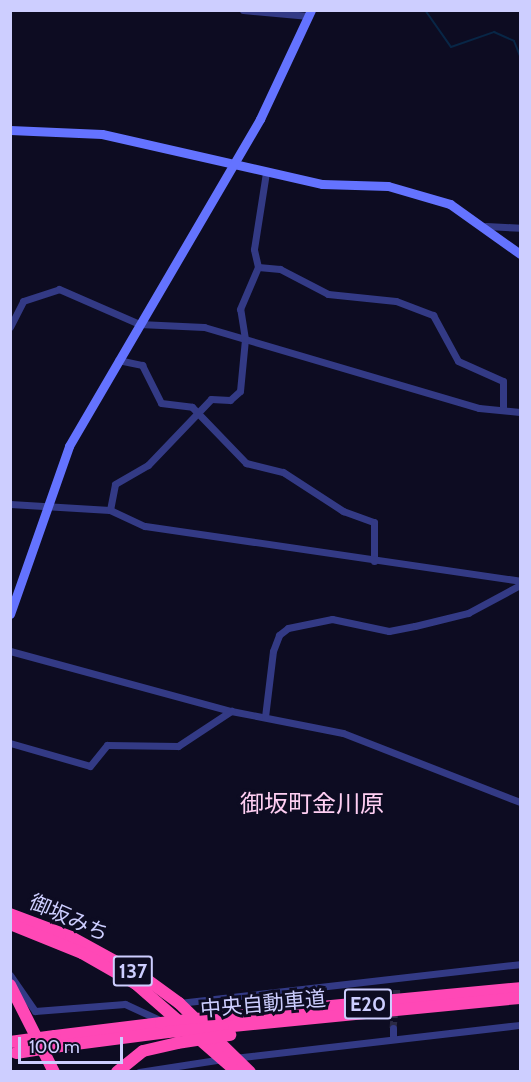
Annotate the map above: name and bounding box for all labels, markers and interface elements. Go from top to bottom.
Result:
district label: 御坂町金川原 [240,790,384,818]
street label: 御坂みち [26,889,112,947]
road number: 137 [112,954,154,988]
street label: 中央自動車道 [199,986,327,1022]
road number: E20 [342,987,394,1021]
scale bar [21,1025,126,1063]
text: 100 m [29,1036,80,1058]

